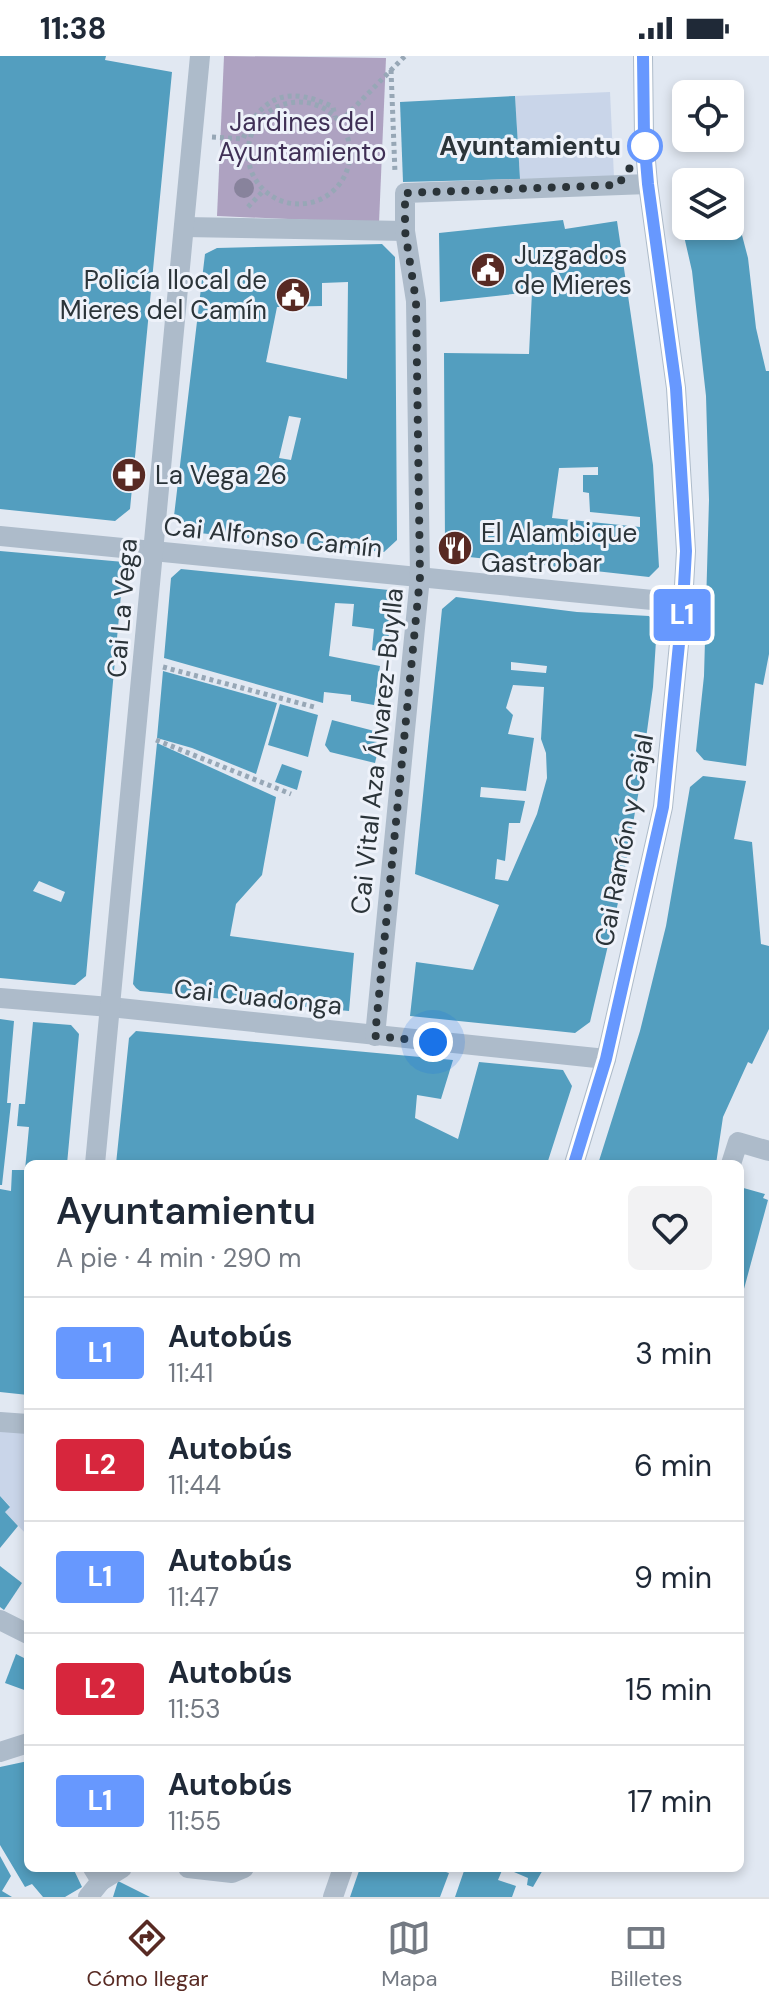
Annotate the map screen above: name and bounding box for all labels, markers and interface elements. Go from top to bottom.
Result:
text: 11:38 [40,9,107,48]
map controls [672,80,744,240]
button: locate [672,80,744,152]
park label: Jardines del Ayuntamiento [218,105,386,169]
place label: Ayuntamientu [439,129,621,163]
marker: Ayuntamientu [628,129,662,163]
button: layers [672,168,744,240]
place label: Juzgados de Mieres [514,238,632,302]
public building icon: Juzgados de Mieres [469,251,507,289]
place label: Policía llocal de Mieres del Camín [60,263,267,327]
public building icon: Policía llocal de Mieres del Camín [274,276,312,314]
pharmacy icon: La Vega 26 [110,456,148,494]
place label: La Vega 26 [155,458,287,492]
street label: Cai Alfonso Camín [162,509,384,565]
place label: El Alambique Gastrobar [481,516,637,580]
restaurant icon: El Alambique Gastrobar [436,529,474,567]
street label: Cai La Vega [99,537,145,679]
street label: Cai Vital Aza Álvarez-Buylla [343,586,411,916]
line badge: L1 [646,589,718,641]
text: L1 [670,596,694,633]
street label: Cai Ramón y Cajal [587,731,661,949]
street label: Cai Cuadonga [172,971,344,1023]
your location [413,1022,453,1062]
text: Ayuntamientu [56,1186,316,1236]
button: heart [628,1186,712,1270]
text: A pie · 4 min · 290 m [56,1241,301,1275]
text: Autobús [168,1317,292,1356]
text: L1 [88,1334,112,1371]
text: 3 min [635,1334,712,1373]
text: 11:41 [168,1356,213,1390]
text: Autobús [168,1429,292,1468]
text: L2 [84,1446,116,1483]
text: 6 min [634,1446,712,1485]
text: 11:44 [168,1468,221,1502]
text: Autobús [168,1541,292,1580]
text: L1 [88,1558,112,1595]
text: 9 min [634,1558,712,1597]
text: 11:47 [168,1580,219,1614]
text: Autobús [168,1653,292,1692]
text: L2 [84,1670,116,1707]
text: 15 min [625,1670,712,1709]
text: 11:53 [168,1692,221,1726]
text: Autobús [168,1765,292,1804]
text: L1 [88,1782,112,1819]
text: 17 min [627,1782,712,1821]
text: 11:55 [168,1804,221,1838]
tab: Cómo llegar [86,1916,208,1993]
tab: Mapa [381,1916,437,1993]
tab: Billetes [610,1916,683,1993]

